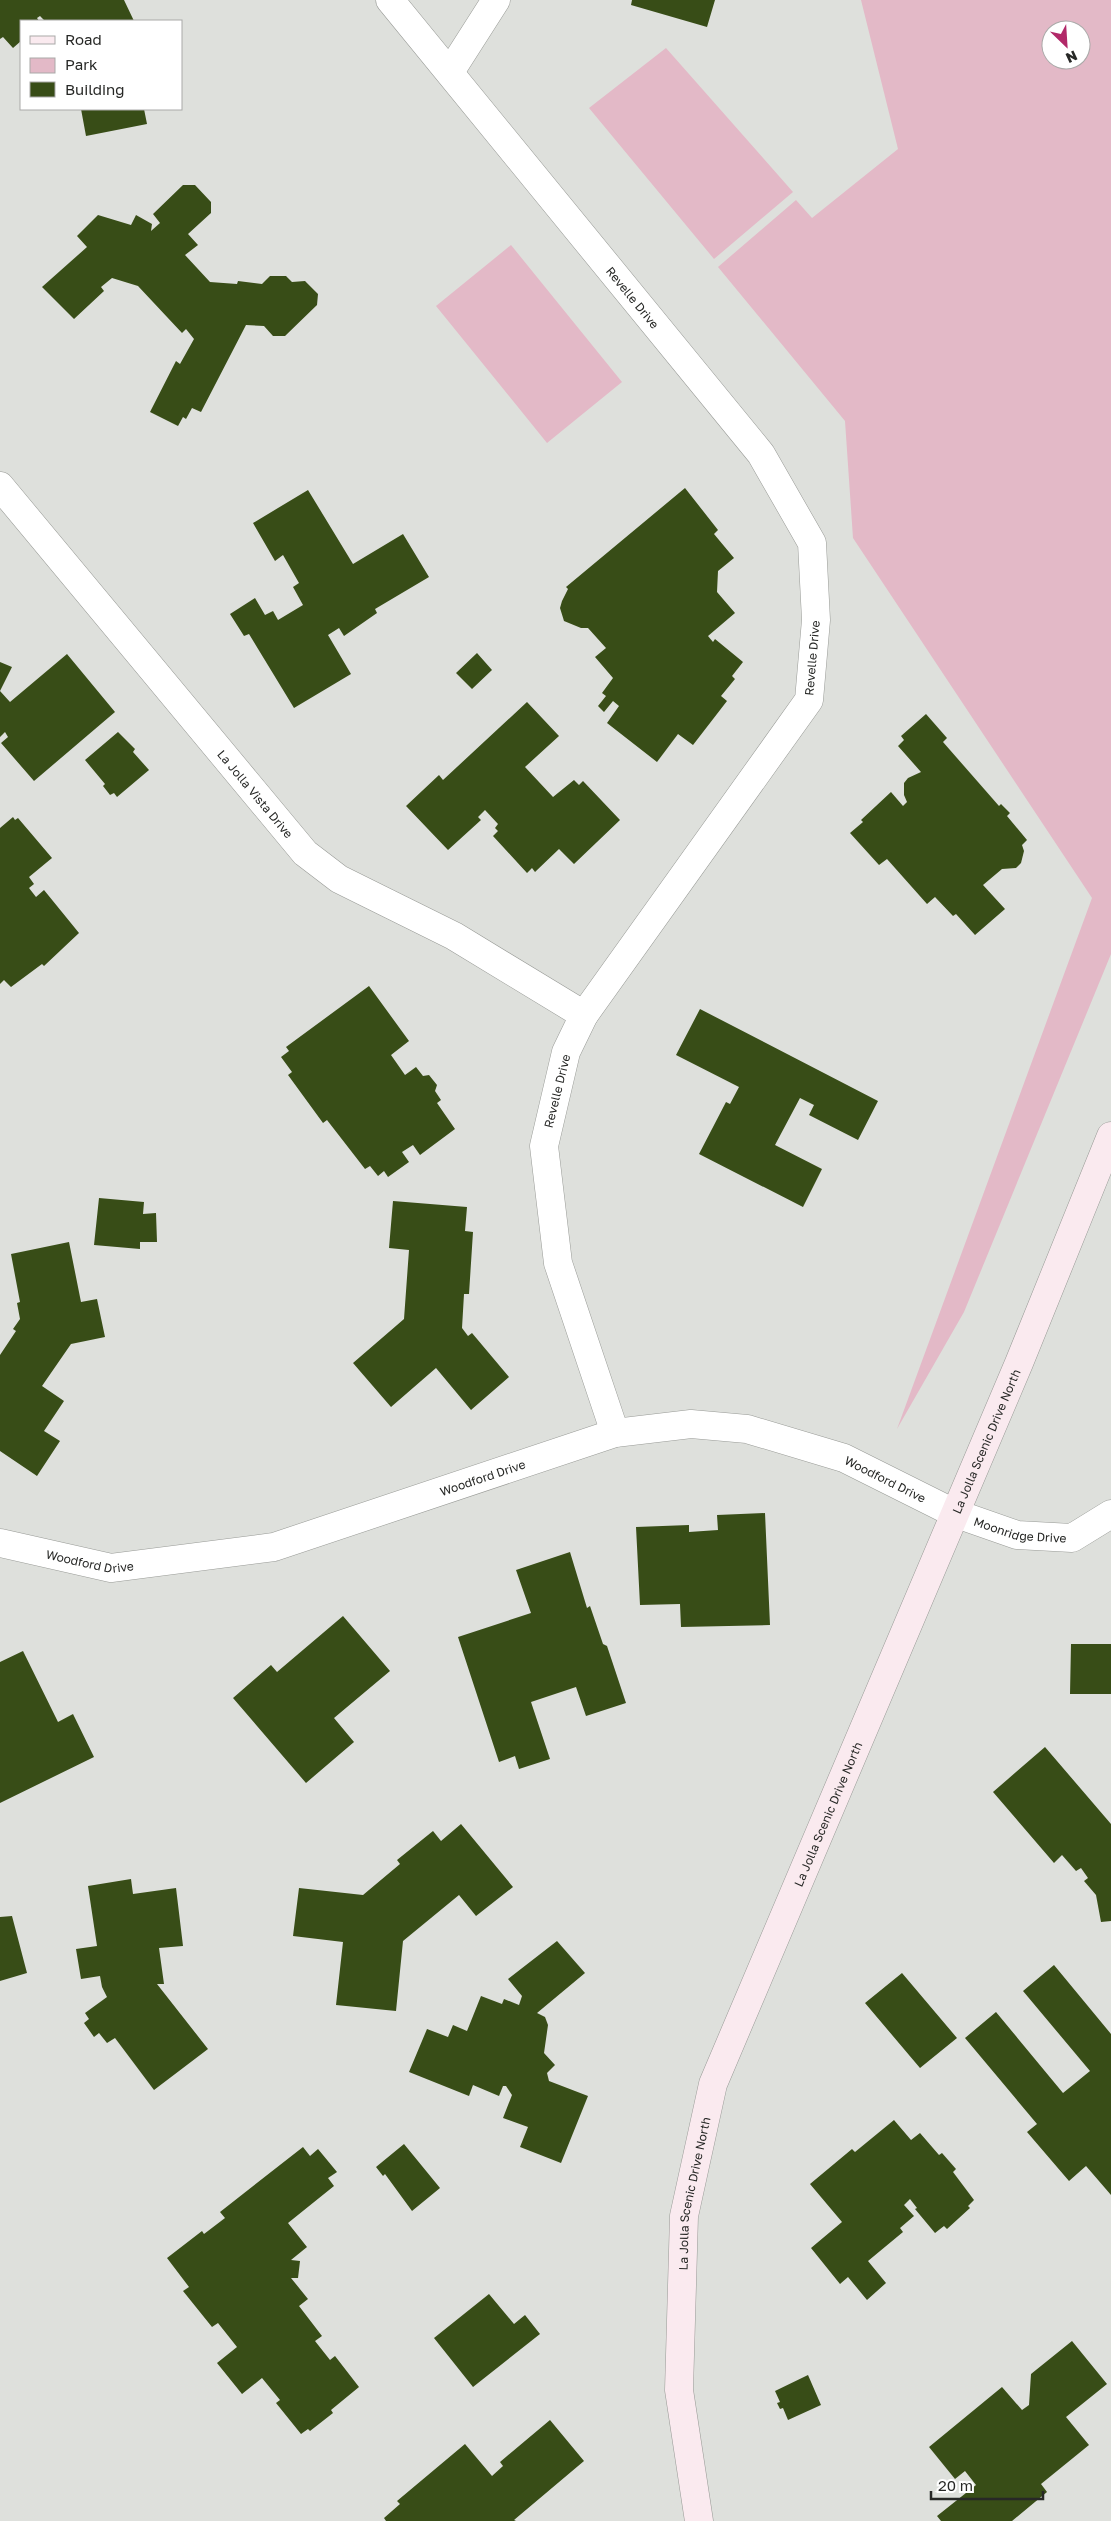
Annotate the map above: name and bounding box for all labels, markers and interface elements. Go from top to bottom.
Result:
legend [20,20,182,110]
north arrow [1041,20,1091,70]
text: Road [65,30,102,48]
text: N [1063,47,1080,67]
text: Park [65,55,98,73]
text: Building [65,80,125,98]
street label: Revelle Drive [603,263,663,331]
street label: Revelle Drive [801,620,823,696]
street label: La Jolla Vista Drive [215,746,297,841]
street label: Revelle Drive [541,1053,573,1129]
street label: La Jolla Scenic Drive North [948,1367,1023,1516]
street label: Woodford Drive [842,1452,929,1505]
street label: Woodford Drive [438,1456,527,1499]
street label: Moonridge Drive [972,1513,1067,1545]
street label: Woodford Drive [45,1546,135,1576]
street label: La Jolla Scenic Drive North [790,1739,865,1889]
street label: La Jolla Scenic Drive North [675,2115,713,2271]
scale bar [931,2468,1044,2500]
text: 20 m [938,2476,973,2494]

